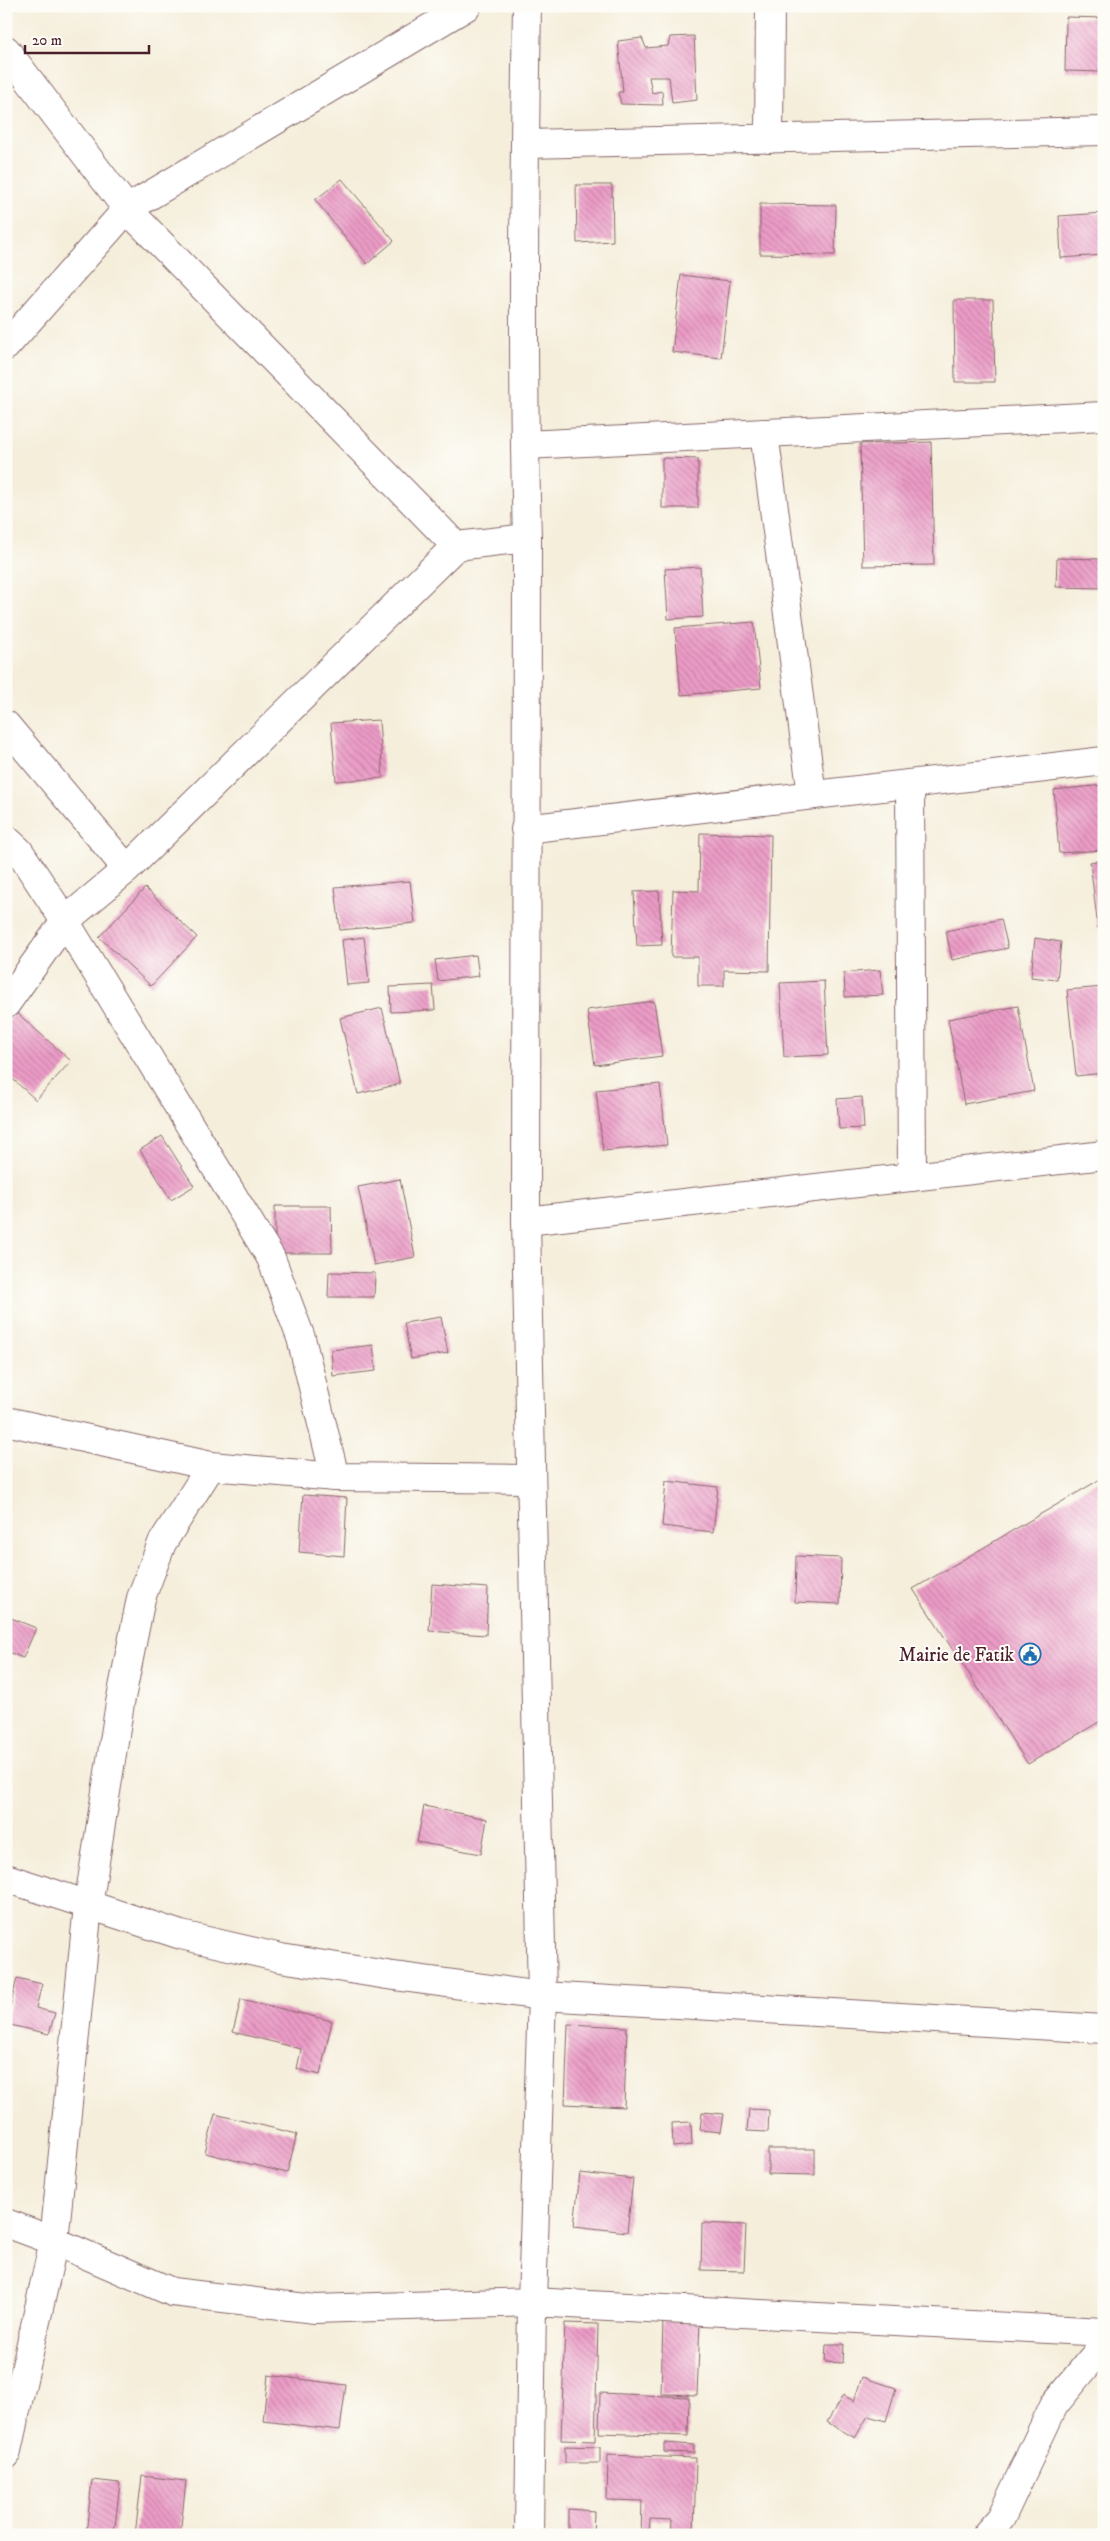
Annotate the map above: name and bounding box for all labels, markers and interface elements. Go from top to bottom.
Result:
scale bar [25,22,149,54]
text: 20 m [32,31,62,50]
public building icon: Mairie de Fatik [1018,1642,1042,1666]
place label: Mairie de Fatik [899,1644,1015,1667]

